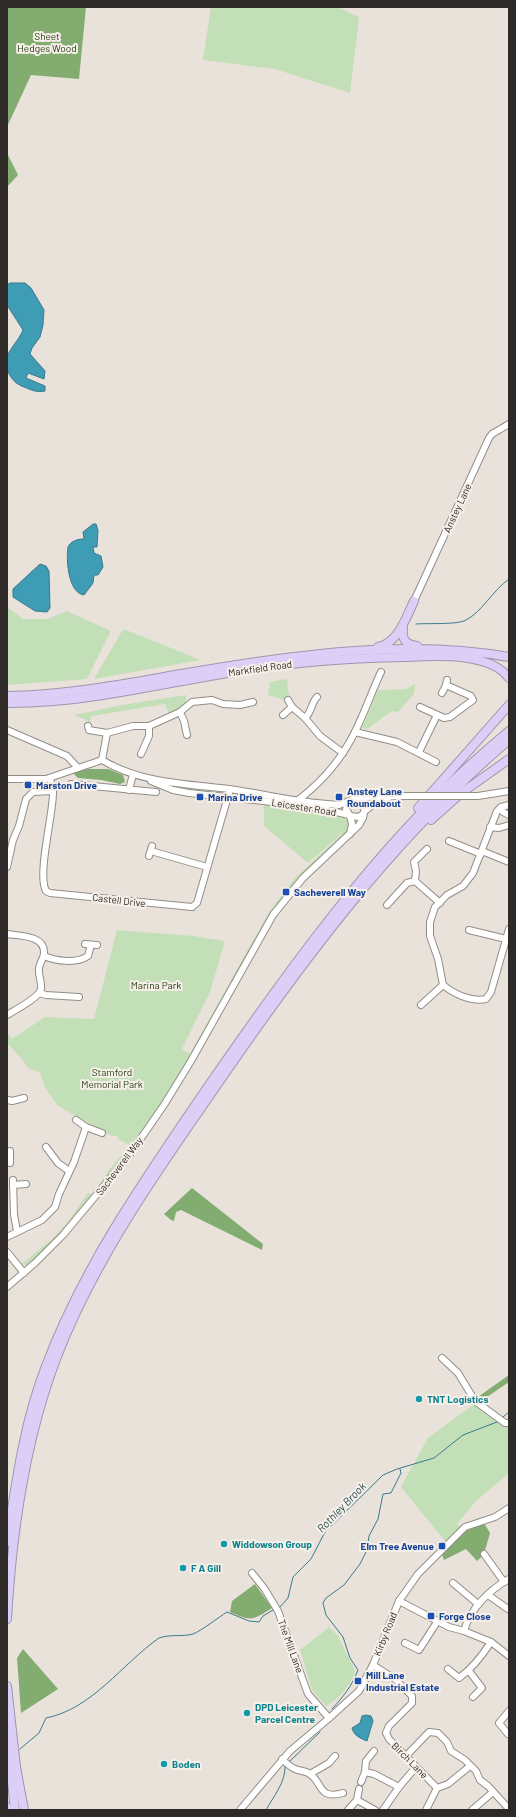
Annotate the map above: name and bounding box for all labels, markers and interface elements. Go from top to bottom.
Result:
park label: Sheet Hedges Wood [17,30,77,54]
street label: Anstey Lane [440,481,474,535]
street label: Markfield Road [227,658,293,678]
place label: Marston Drive [36,779,97,791]
marker: Marston Drive [23,780,33,790]
place label: Anstey Lane Roundabout [347,785,403,809]
place label: Marina Drive [208,791,263,803]
marker: Marina Drive [195,792,205,802]
marker: Anstey Lane Roundabout [334,792,344,802]
street label: Leicester Road [271,796,337,818]
place label: Sacheverell Way [294,886,366,898]
marker: Sacheverell Way [281,887,291,897]
street label: Castell Drive [92,891,146,909]
park label: Marina Park [131,979,181,991]
park label: Stamford Memorial Park [81,1066,143,1090]
street label: Sacheverell Way [93,1134,145,1198]
place label: TNT Logistics [427,1393,489,1405]
marker: TNT Logistics [414,1394,424,1404]
water label: Rothley Brook [314,1479,369,1535]
place label: Widdowson Group [232,1538,312,1550]
marker: Widdowson Group [219,1539,229,1549]
place label: Elm Tree Avenue [361,1540,435,1552]
marker: Elm Tree Avenue [437,1541,447,1551]
place label: F A Gill [191,1562,221,1574]
marker: F A Gill [178,1563,188,1573]
street label: Kirby Road [371,1610,399,1658]
place label: Forge Close [439,1610,491,1622]
marker: Forge Close [426,1611,436,1621]
street label: The Mill Lane [276,1618,306,1674]
place label: Mill Lane Industrial Estate [366,1669,440,1693]
marker: Mill Lane Industrial Estate [353,1676,363,1686]
place label: DPD Leicester Parcel Centre [255,1701,318,1725]
marker: DPD Leicester Parcel Centre [242,1708,252,1718]
street label: Birch Lane [389,1739,431,1781]
place label: Boden [172,1758,200,1770]
marker: Boden [159,1759,169,1769]

